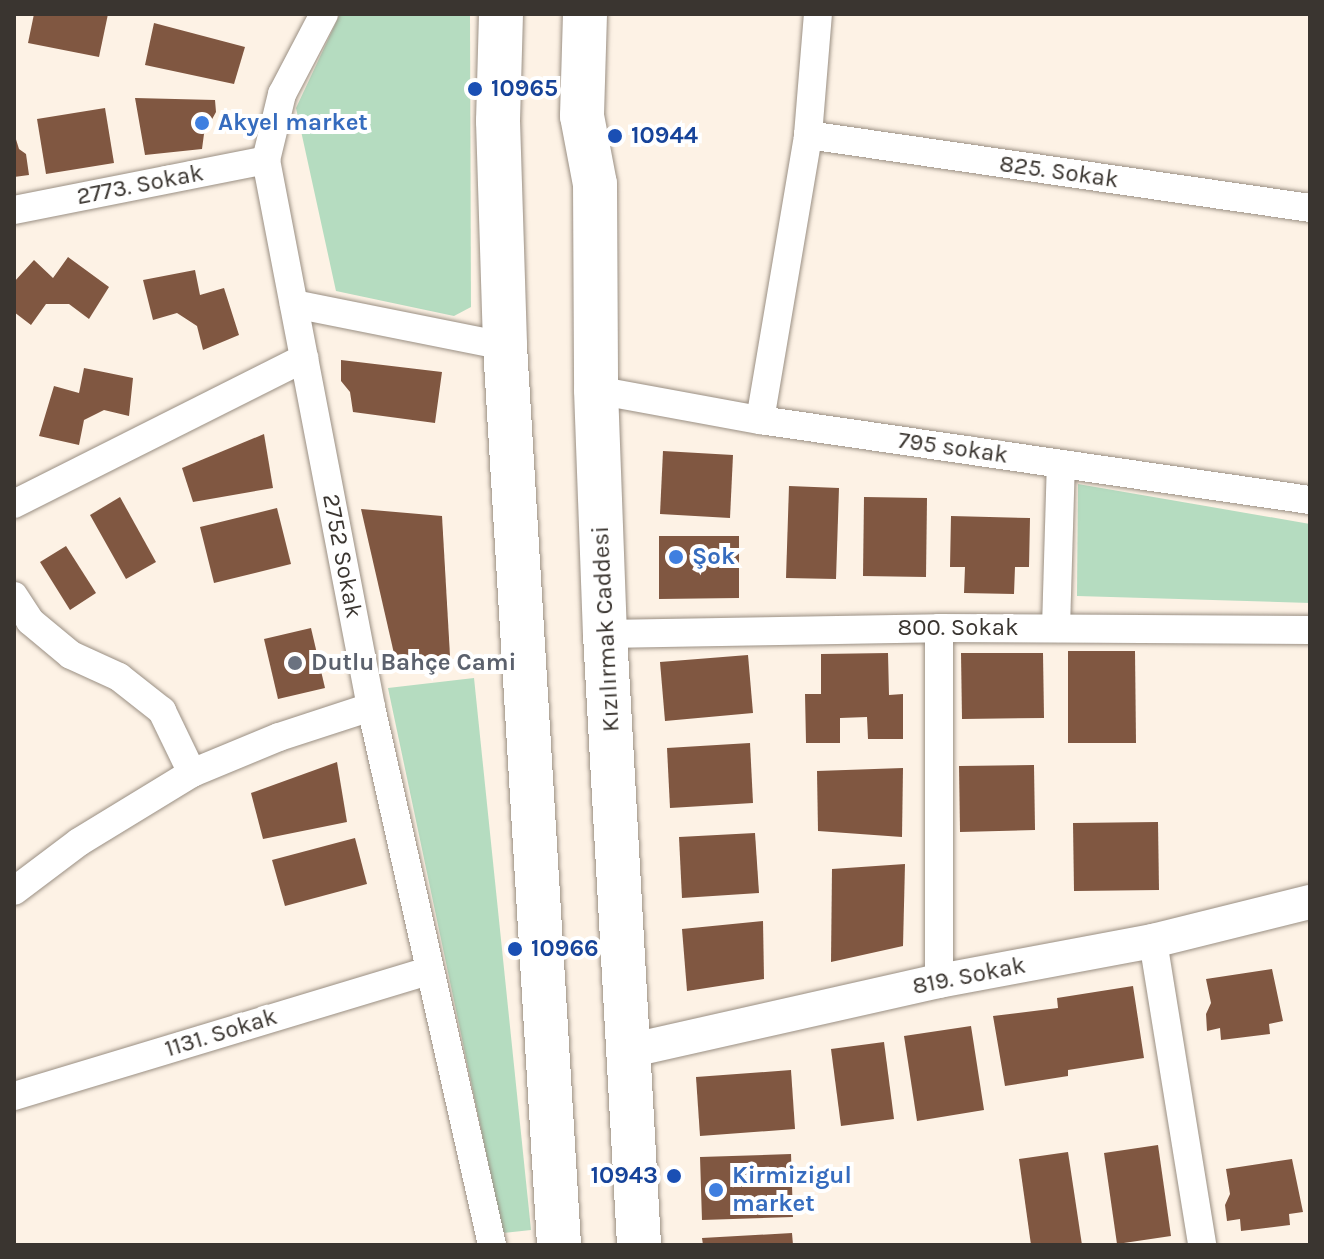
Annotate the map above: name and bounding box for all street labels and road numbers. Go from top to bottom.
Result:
street label: 825. Sokak [998,149,1120,195]
street label: 2773. Sokak [74,159,206,211]
street label: 795 sokak [896,426,1010,470]
street label: 2752 Sokak [316,491,368,621]
street label: Kızılırmak Caddesi [586,525,626,733]
street label: 800. Sokak [897,614,1019,642]
street label: 819. Sokak [910,951,1028,1001]
street label: 1131. Sokak [161,1002,281,1064]

